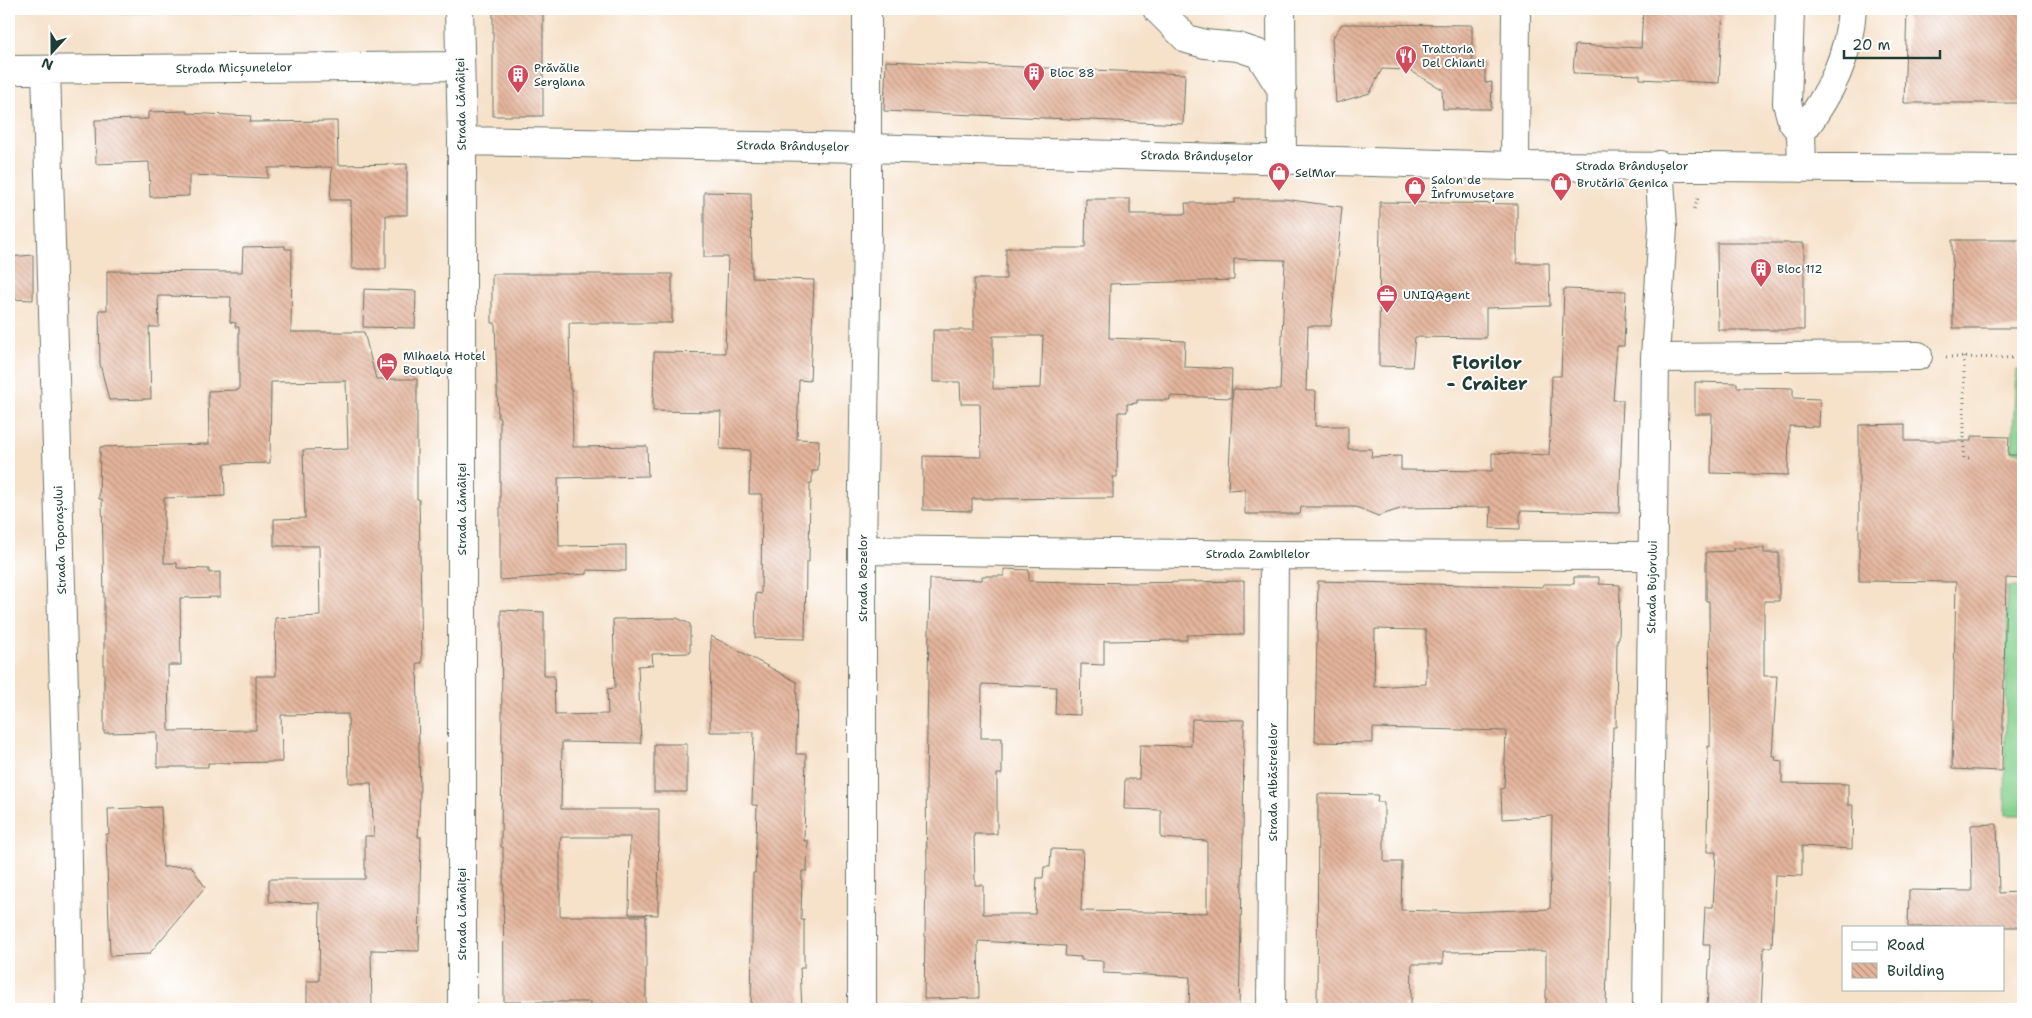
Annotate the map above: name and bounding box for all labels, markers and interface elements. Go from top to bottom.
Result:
north arrow [28,28,78,78]
scale bar [1844,28,1941,60]
text: 20 m [1852,35,1891,55]
place label: Trattoria Del Chianti [1422,41,1485,71]
restaurant icon: Trattoria Del Chianti [1394,44,1418,75]
text: N [39,54,56,75]
street label: Strada Lămâiței [452,57,470,151]
street label: Strada Micșunelelor [175,59,293,77]
place label: Prăvălie Sergiana [534,60,585,90]
building icon: Bloc 88 [1022,61,1046,92]
building icon: Prăvălie Sergiana [506,63,530,94]
place label: Bloc 88 [1050,65,1095,81]
street label: Strada Brândușelor [737,137,850,155]
street label: Strada Brândușelor [1141,147,1254,165]
street label: Strada Brândușelor [1576,158,1689,174]
shop icon: SelMar [1267,161,1291,192]
place label: SelMar [1295,165,1337,181]
shop icon: Brutăria Genica [1549,171,1573,202]
place label: Salon de Înfrumusețare [1431,172,1515,202]
shop icon: Salon de Înfrumusețare [1403,175,1427,206]
place label: Brutăria Genica [1577,175,1668,191]
building icon: Bloc 112 [1749,257,1773,288]
place label: Bloc 112 [1777,261,1823,277]
office icon: UNIQAgent [1375,283,1399,314]
place label: UNIQAgent [1403,287,1470,303]
place label: Mihaela Hotel Boutique [403,348,486,378]
hotel icon: Mihaela Hotel Boutique [375,351,399,382]
district label: Florilor - Craiter [1446,351,1528,396]
street label: Strada Lămâiței [454,463,470,555]
street label: Strada Toporașului [50,485,70,595]
street label: Strada Rozelor [855,534,871,622]
street label: Strada Bujorului [1643,540,1661,634]
street label: Strada Zambilelor [1206,546,1311,562]
street label: Strada Albăstrelelor [1265,722,1281,841]
street label: Strada Lămâiței [454,868,470,960]
legend [1842,926,2004,990]
text: Road [1887,935,1925,955]
text: Building [1887,961,1944,981]

